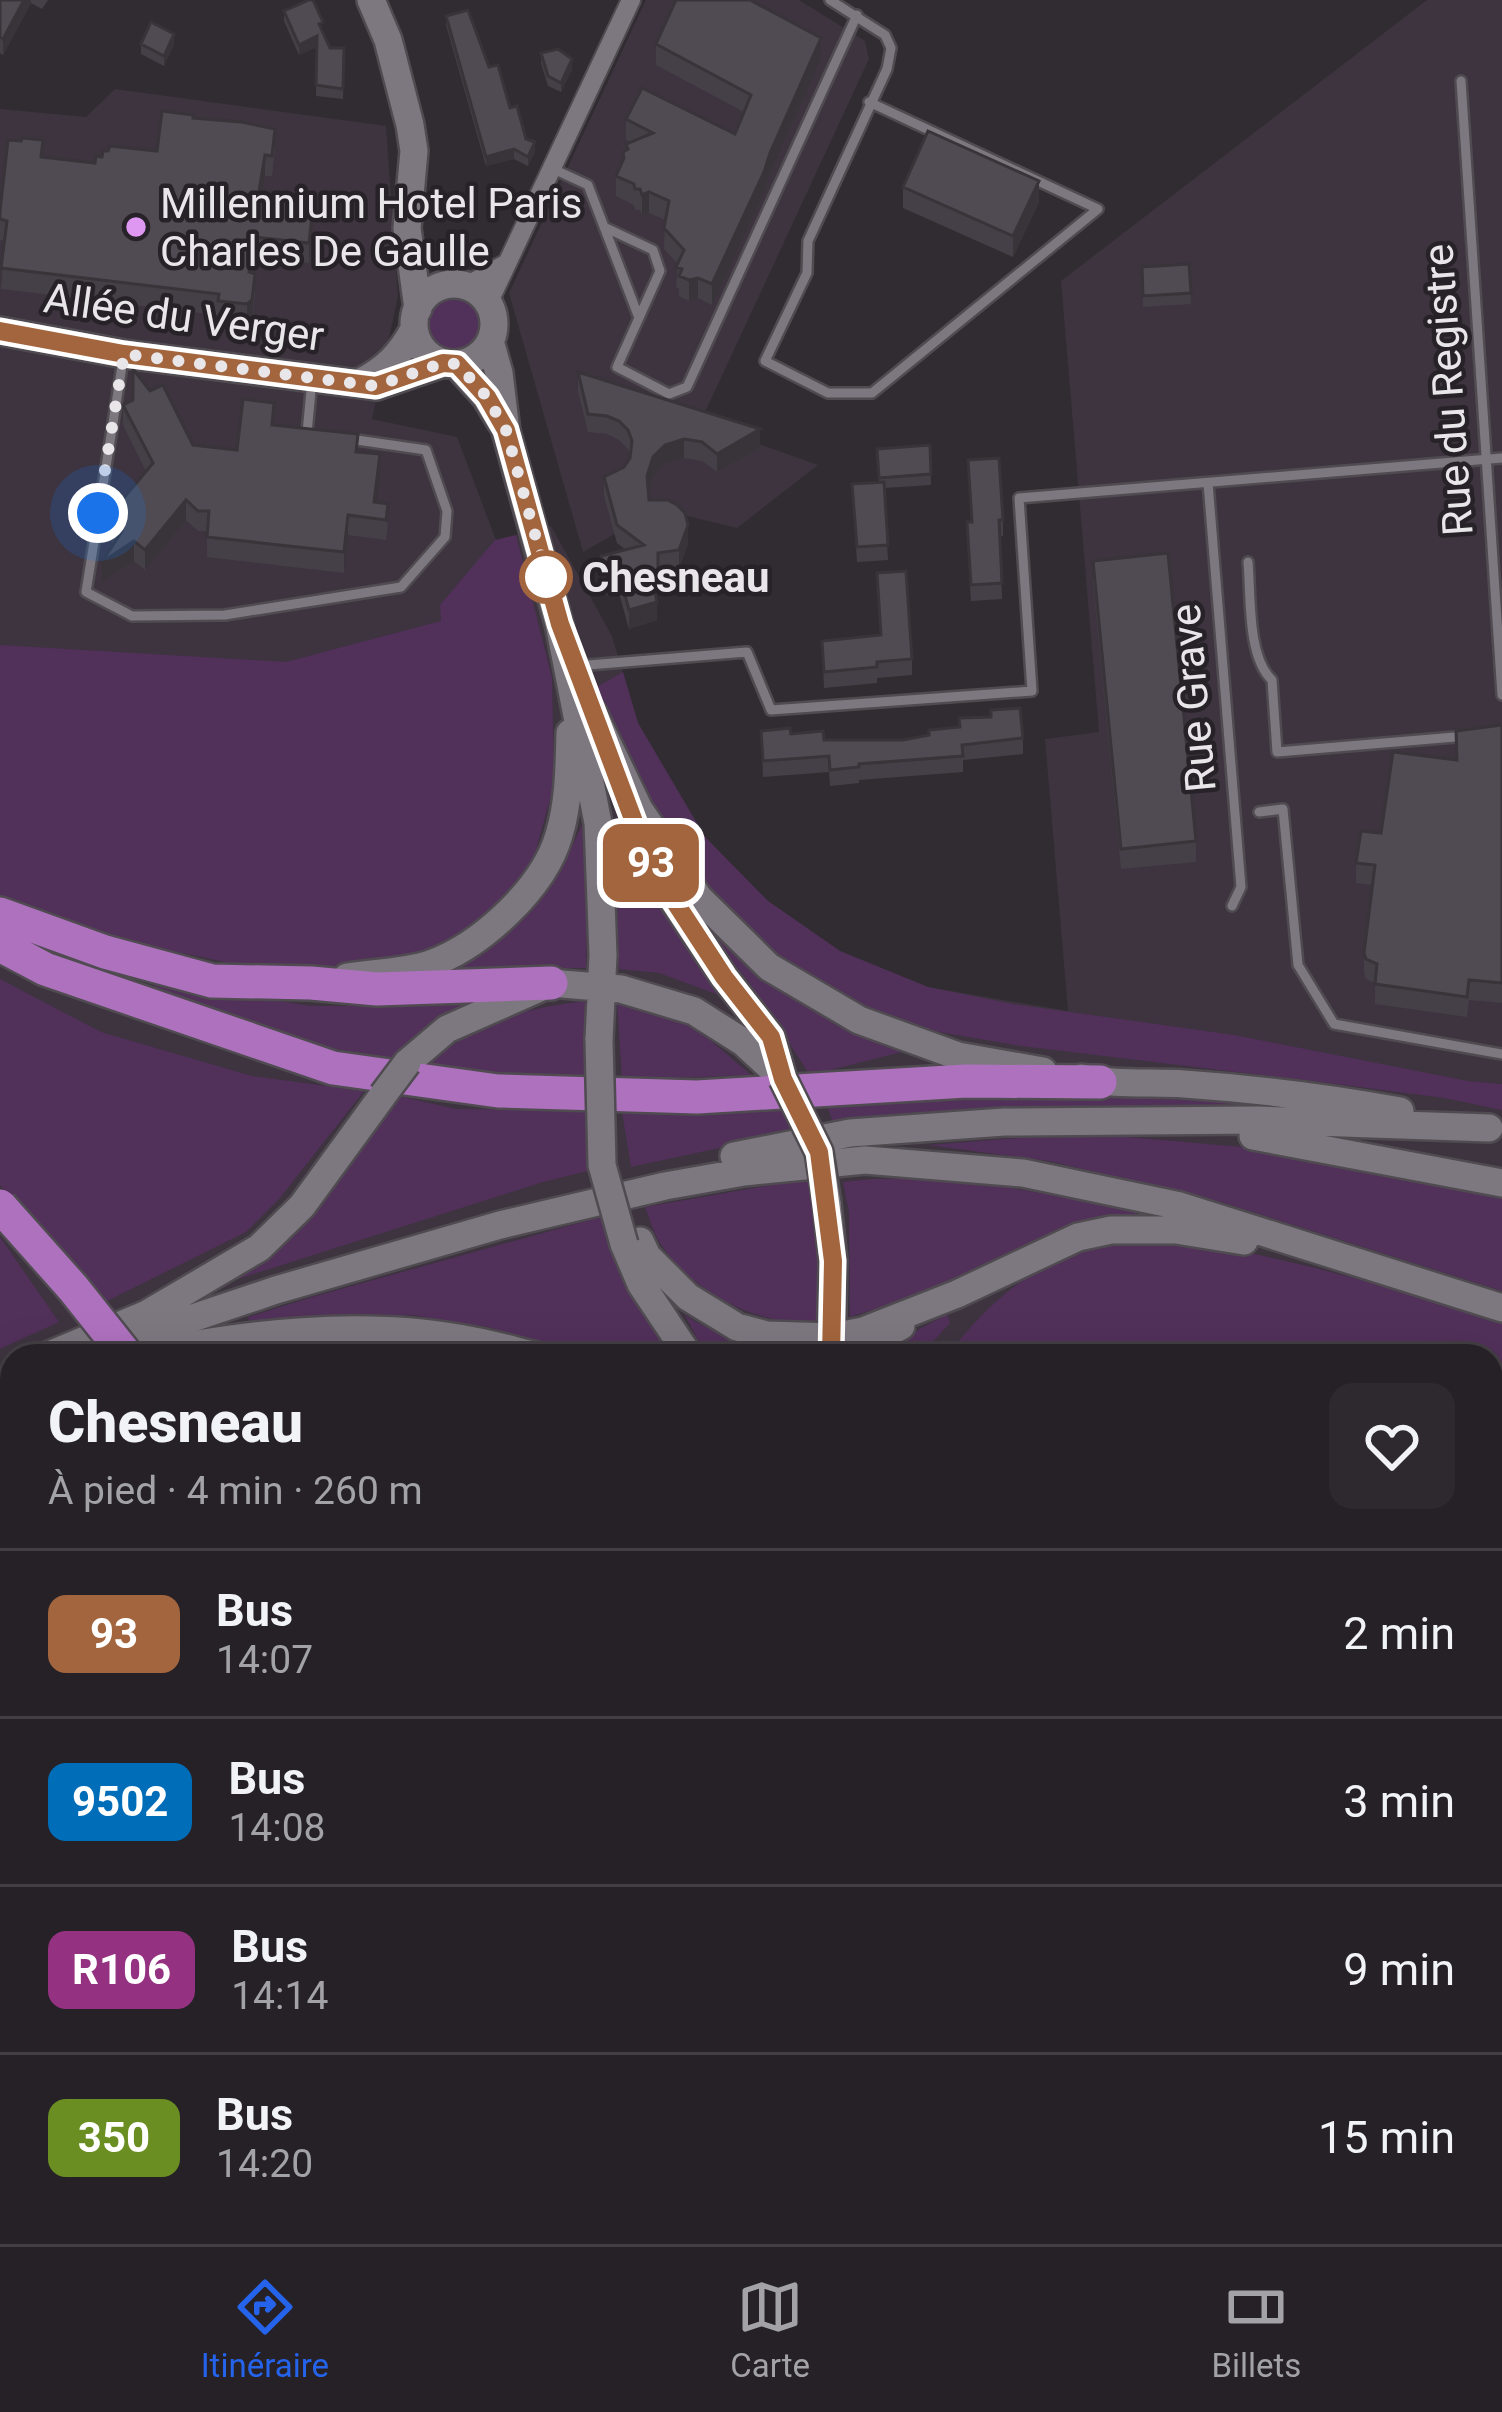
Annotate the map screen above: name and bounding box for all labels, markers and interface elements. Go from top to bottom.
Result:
place label: Millennium Hotel Paris Charles De Gaulle [160,179,582,276]
marker: Millennium Hotel Paris Charles De Gaulle [123,214,149,240]
street label: Rue du Registre [1413,242,1483,538]
street label: Allée du Verger [41,273,327,361]
your location [68,483,128,543]
marker: Chesneau [521,552,571,602]
place label: Chesneau [582,553,769,602]
street label: Rue Grave [1160,602,1226,794]
line badge: 93 [597,824,705,902]
text: 93 [627,838,675,887]
button: heart [1329,1383,1455,1509]
text: Chesneau [48,1389,303,1456]
text: À pied · 4 min · 260 m [48,1468,423,1514]
text: Bus [216,1584,293,1637]
text: 2 min [1343,1607,1455,1660]
text: 93 [90,1609,138,1658]
text: 14:07 [216,1637,313,1683]
text: Bus [228,1752,305,1805]
text: 3 min [1343,1775,1455,1828]
text: 9502 [72,1777,168,1826]
text: 14:08 [228,1805,326,1851]
text: Bus [231,1920,308,1973]
text: 9 min [1343,1943,1455,1996]
text: R106 [72,1945,171,1994]
text: 14:14 [231,1973,328,2019]
text: Bus [216,2088,293,2141]
text: 15 min [1318,2111,1455,2164]
text: 350 [78,2113,150,2162]
text: 14:20 [216,2141,313,2187]
tab: Itinéraire [201,2274,329,2385]
tab: Carte [730,2274,810,2385]
tab: Billets [1211,2274,1301,2385]

